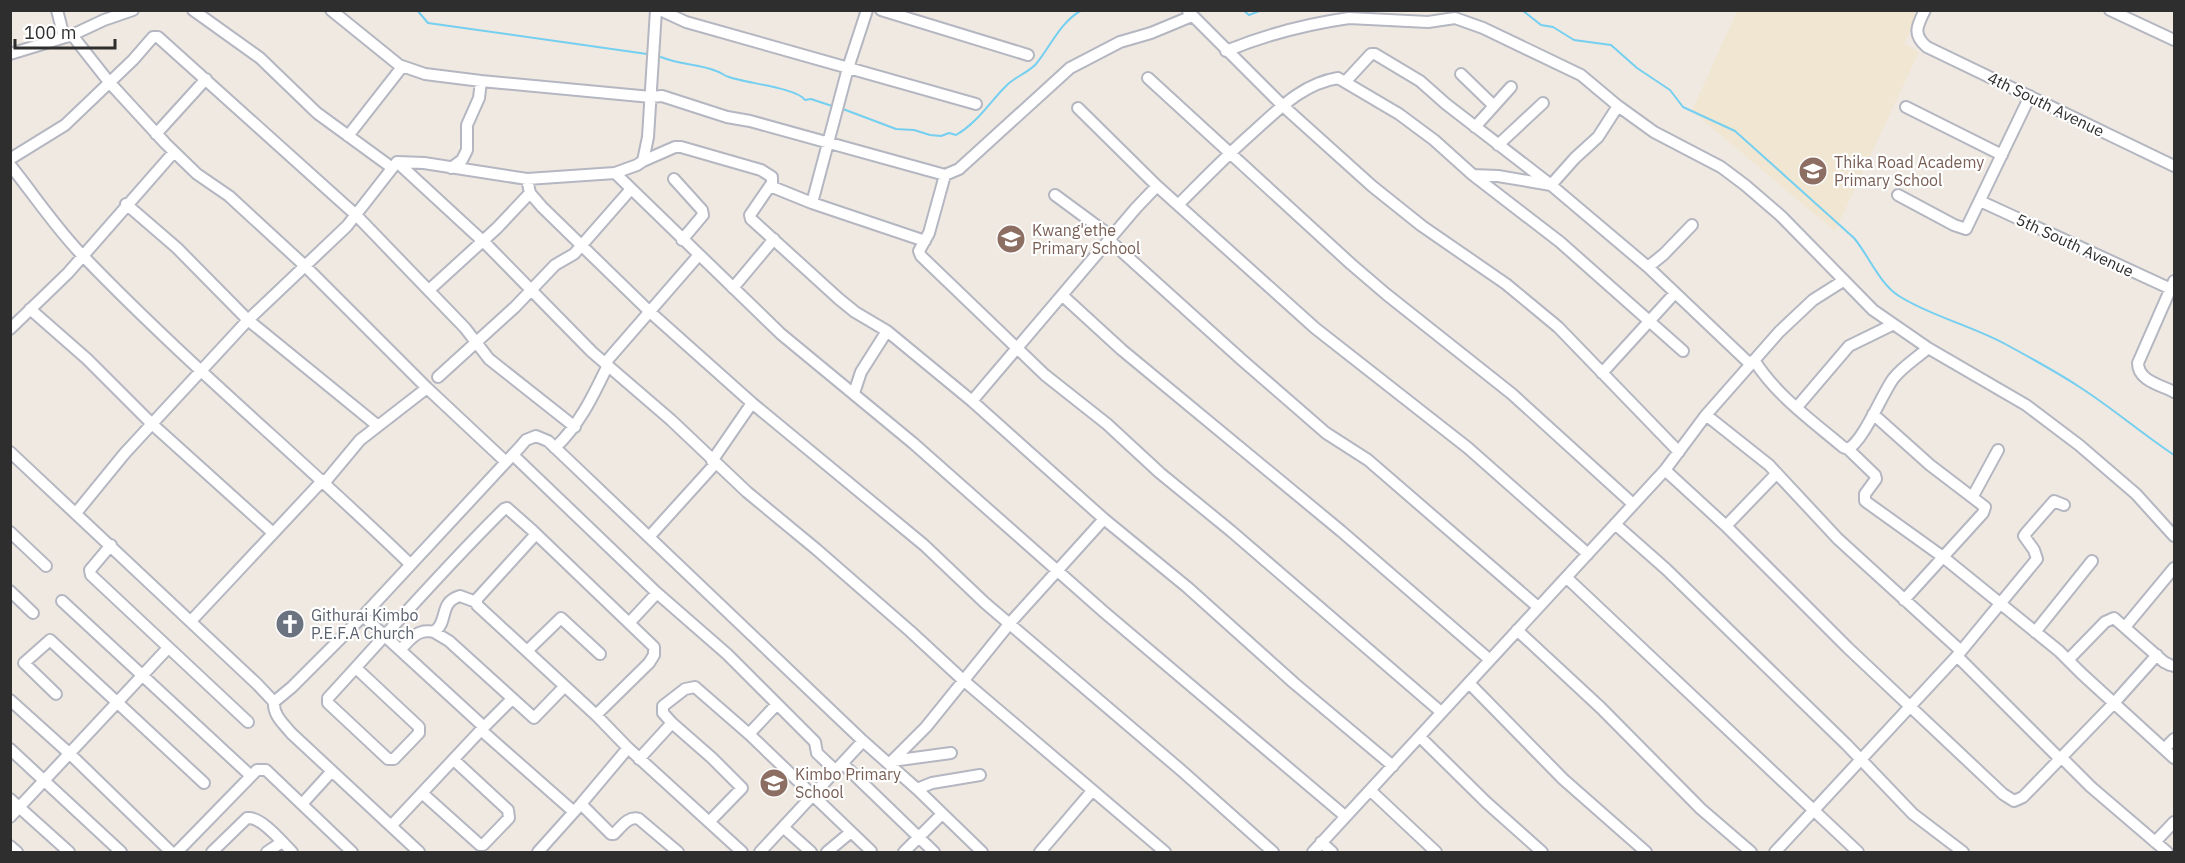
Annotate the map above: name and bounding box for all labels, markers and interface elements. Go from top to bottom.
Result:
scale bar [15,12,116,50]
text: 100 m [24,21,76,44]
street label: 4th South Avenue [1984,67,2108,141]
place label: Thika Road Academy Primary School [1834,152,1984,190]
school or university icon: Thika Road Academy Primary School [1797,155,1829,187]
street label: 5th South Avenue [2013,209,2137,281]
place label: Kwang'ethe Primary School [1032,220,1140,258]
school or university icon: Kwang'ethe Primary School [995,223,1027,255]
place label: Githurai Kimbo P.E.F.A Church [311,605,418,643]
church icon: Githurai Kimbo P.E.F.A Church [274,608,306,640]
place label: Kimbo Primary School [795,764,901,802]
school or university icon: Kimbo Primary School [758,767,790,799]

